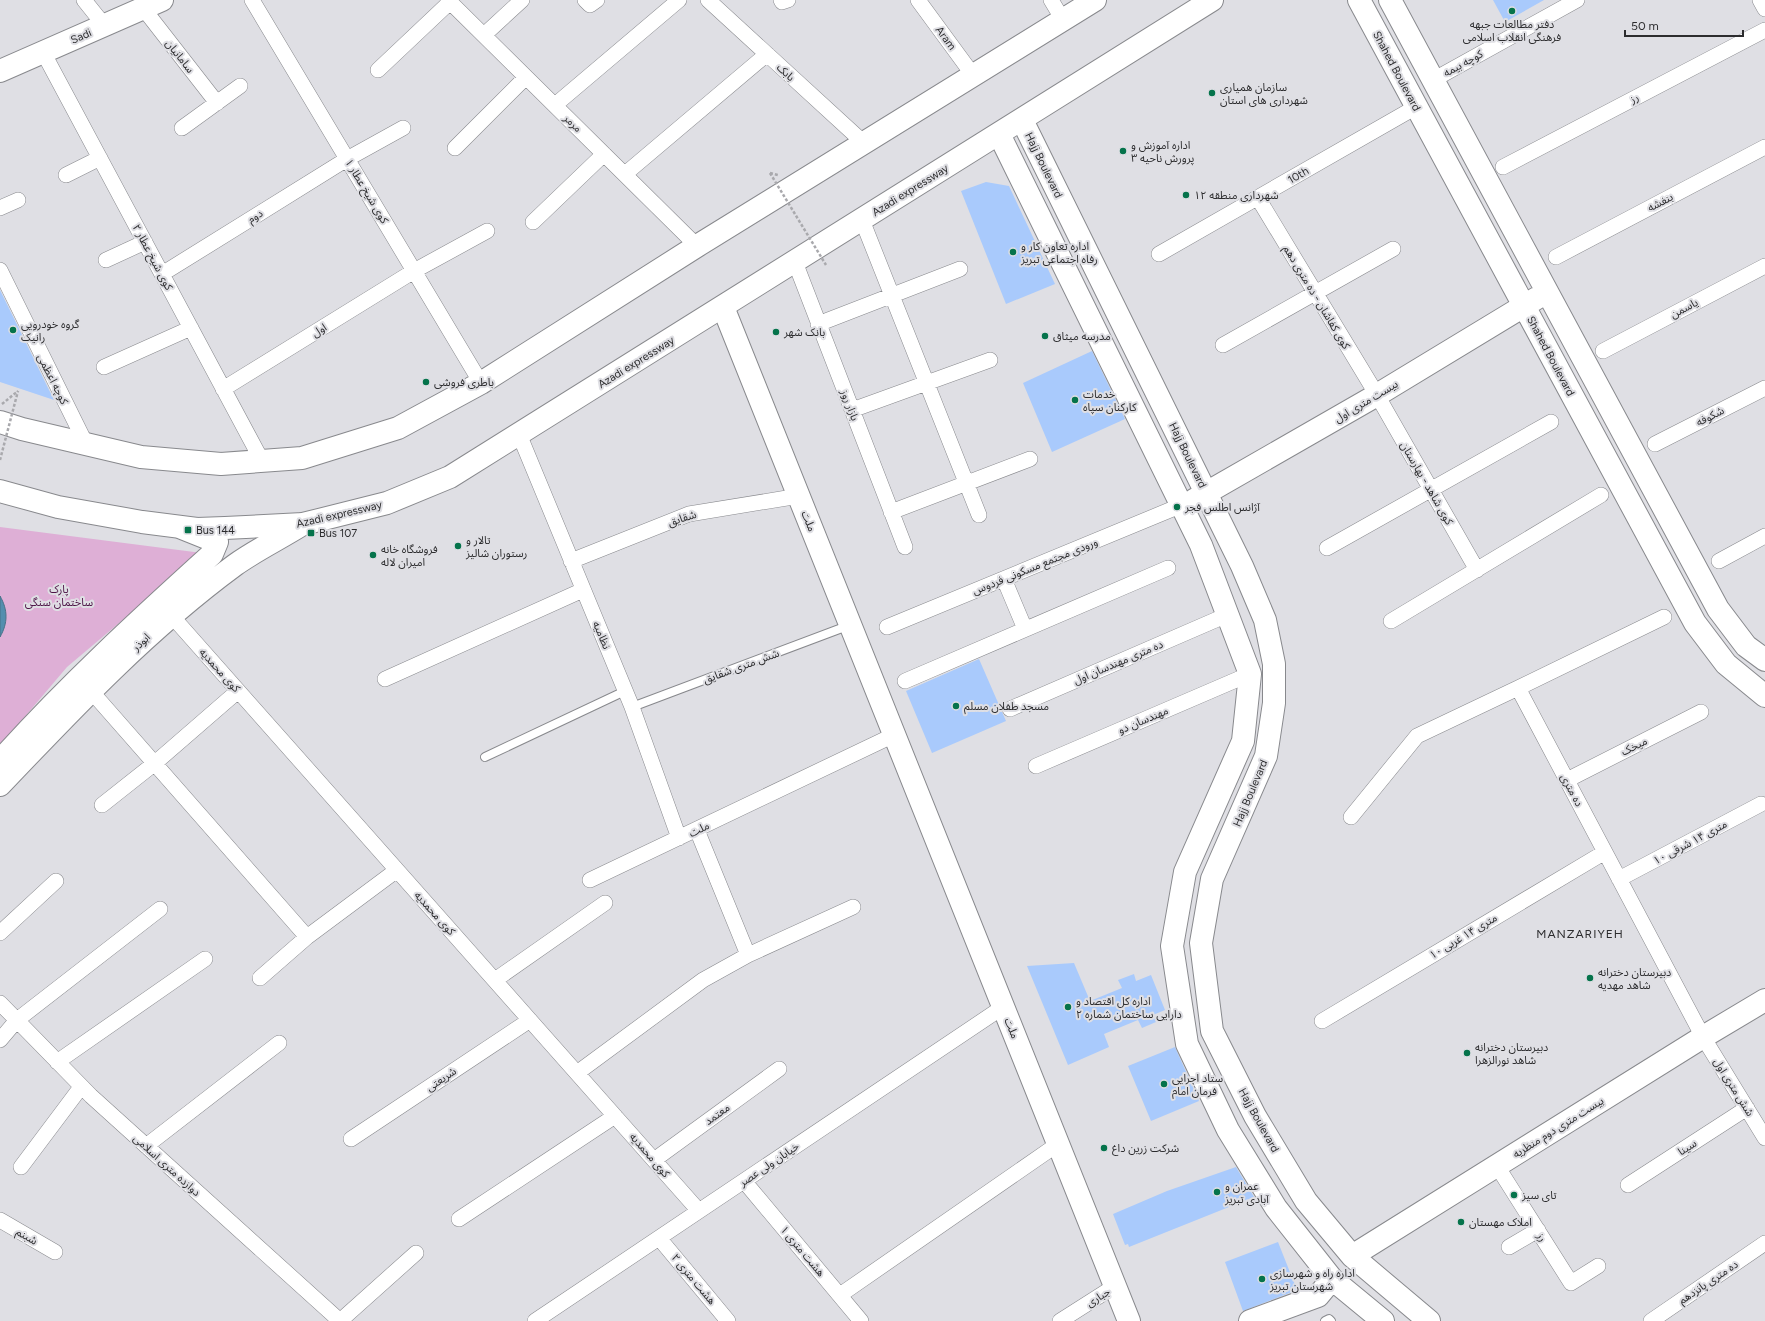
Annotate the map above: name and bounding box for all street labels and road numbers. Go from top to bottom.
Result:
street label: Aram [933,24,959,53]
street label: Sadi [69,26,94,47]
street label: Shahed Boulevard [1370,29,1423,113]
street label: سامانیان [163,37,197,76]
street label: کوچه بیمه [1441,47,1486,80]
street label: بابک [774,61,797,84]
street label: رز [1627,91,1641,107]
street label: مرمر [560,111,584,135]
street label: Hajj Boulevard [1022,130,1065,200]
street label: کوی شیخ عطار ۱ [341,157,391,227]
street label: Azadi expressway [870,162,951,219]
street label: 10th [1286,164,1311,187]
street label: بنفشه [1645,190,1675,215]
street label: دوم [245,207,266,227]
street label: کوی شیخ عطار ۲ [129,222,176,293]
street label: کوی کفاشان - ده متری دهم [1279,243,1353,353]
street label: یاسمن [1668,296,1700,321]
street label: Shahed Boulevard [1524,314,1577,398]
street label: اول [309,321,329,340]
street label: Azadi expressway [596,334,677,391]
street label: کوچه اعظمی [33,352,71,407]
street label: بیست متری اول [1332,377,1400,426]
street label: بازار روز [837,387,861,423]
street label: شکوفه [1694,404,1727,429]
street label: Hajj Boulevard [1166,420,1209,490]
street label: کوی شاهد - بهارستان [1397,439,1456,527]
street label: Azadi expressway [295,498,383,531]
street label: شقایق [666,508,699,529]
street label: ملت [799,509,819,534]
street label: ورودی مجتمع مسکونی فردوس [971,535,1100,599]
street label: نظامیه [590,619,613,651]
street label: ابوذر [129,631,153,655]
street label: ده متری مهندسان اول [1071,638,1165,687]
street label: کوی محمدیه [197,646,243,695]
street label: شش متری شقایق [701,647,781,686]
street label: مهندسان دو [1116,704,1170,737]
street label: میخک [1619,734,1650,759]
street label: Hajj Boulevard [1231,758,1270,829]
street label: ده متری [1558,772,1586,809]
street label: ۱۰ متری ۱۴ شرقی [1651,817,1730,867]
street label: ملت [687,819,712,840]
street label: کوی محمدیه [412,889,458,938]
street label: ۱۰ متری ۱۴ غربی [1427,911,1500,962]
street label: ملت [1002,1016,1022,1041]
street label: شش متری اول [1711,1056,1757,1119]
street label: شریعتی [424,1064,459,1094]
street label: Hajj Boulevard [1236,1086,1282,1155]
street label: بیست متری دوم منظریه [1510,1094,1607,1162]
street label: معتمد [702,1101,733,1128]
street label: کوی محمدیه [627,1131,673,1181]
street label: دوازده متری اسلامی [130,1132,203,1199]
street label: سینا [1675,1136,1699,1158]
street label: خیابان ولی عصر [736,1139,802,1190]
street label: هشت متری ۱ [778,1223,828,1279]
street label: شبنم [13,1225,40,1250]
street label: رز [1533,1230,1549,1244]
street label: هشت متری ۲ [669,1251,719,1307]
street label: ده متری پانزدهم [1676,1258,1742,1309]
street label: جباری [1084,1285,1113,1310]

